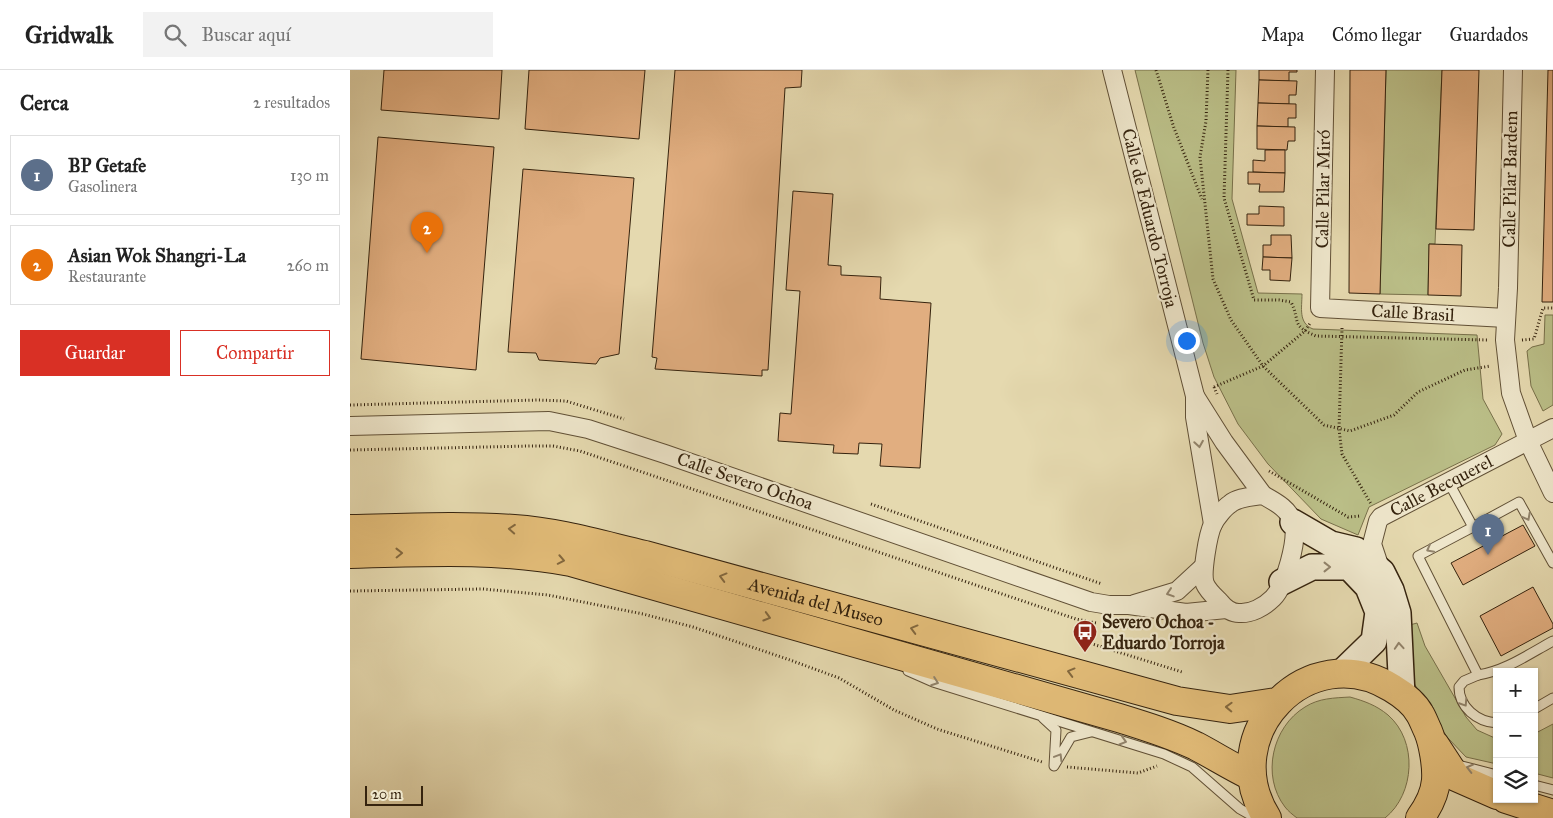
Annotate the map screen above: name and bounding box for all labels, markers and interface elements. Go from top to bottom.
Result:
search box [143,12,493,57]
text: Gridwalk [25,20,113,50]
icon: search [161,21,189,49]
text: Buscar aquí [201,23,291,46]
text: Mapa [1261,24,1304,46]
text: Cómo llegar [1332,24,1422,46]
text: Guardados [1450,24,1528,46]
text: Cerca [20,90,69,116]
text: 2 resultados [253,93,330,112]
street label: Calle Pilar Bardem [1498,110,1522,248]
street label: Calle de Eduardo Torroja [1117,126,1183,310]
street label: Calle Pilar Miró [1311,129,1335,249]
text: BP Getafe [68,154,146,177]
text: 1 [34,166,40,185]
text: 130 m [290,166,329,185]
text: Gasolinera [68,177,137,196]
pin: 2 [411,212,443,253]
text: Asian Wok Shangri-La [68,244,246,267]
text: 2 [33,256,41,275]
text: 260 m [287,256,329,275]
text: Restaurante [68,267,146,286]
street label: Calle Brasil [1371,300,1455,326]
your location [1174,328,1200,354]
button: Guardar [20,330,170,376]
button: Compartir [180,330,330,376]
one-way arrow [1194,440,1204,449]
street label: Calle Severo Ochoa [674,447,816,515]
street label: Calle Becquerel [1386,450,1496,522]
one-way arrow [1521,512,1531,521]
pin: 1 [1472,514,1504,555]
one-way arrow [508,524,516,535]
one-way arrow [1426,543,1435,553]
one-way arrow [395,548,403,558]
one-way arrow [556,554,565,565]
one-way arrow [1323,562,1331,572]
one-way arrow [720,572,728,582]
street label: Avenida del Museo [745,573,886,631]
one-way arrow [1166,587,1175,597]
place label: Severo Ochoa - Eduardo Torroja [1102,611,1225,655]
one-way arrow [763,612,771,622]
bus stop icon: Severo Ochoa - Eduardo Torroja [1072,619,1098,653]
one-way arrow [910,624,919,634]
one-way arrow [1393,642,1404,650]
one-way arrow [1067,667,1075,677]
map controls [1493,668,1538,803]
button: + [1493,668,1538,713]
one-way arrow [930,676,939,686]
one-way arrow [1457,698,1467,707]
one-way arrow [1224,702,1232,713]
button: − [1493,713,1538,758]
one-way arrow [1118,736,1127,746]
one-way arrow [1053,753,1063,762]
button: layers [1493,758,1538,803]
one-way arrow [1466,763,1475,774]
scale bar [365,783,422,806]
text: 20 m [372,786,402,803]

